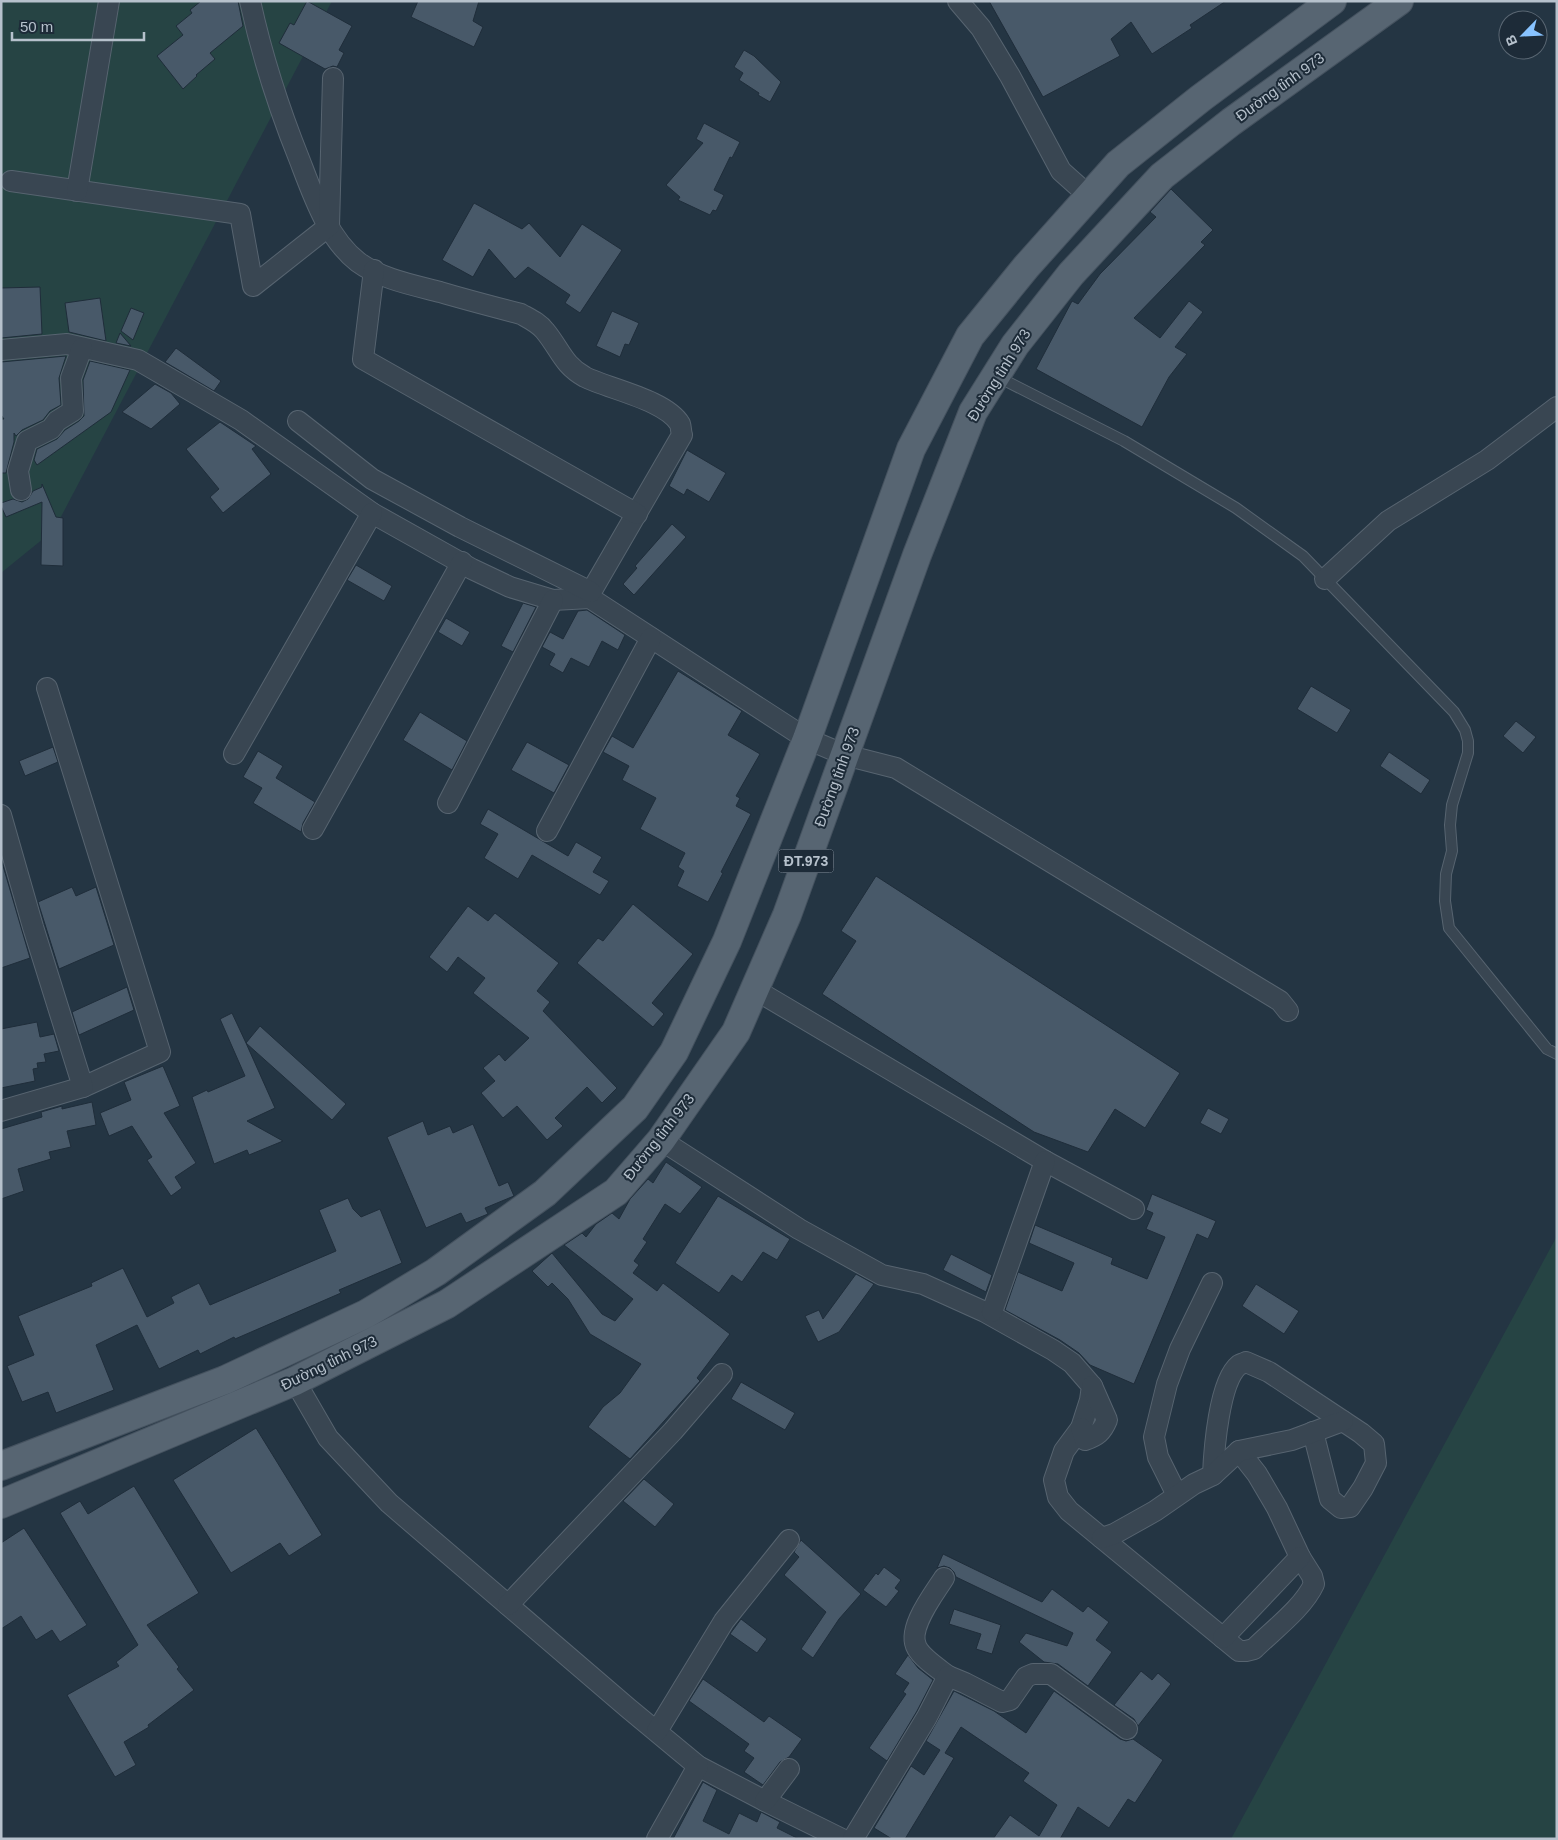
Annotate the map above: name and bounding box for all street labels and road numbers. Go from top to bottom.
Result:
street label: Đường tỉnh 973 [1232,49,1327,124]
street label: Đường tỉnh 973 [964,326,1034,424]
street label: Đường tỉnh 973 [811,725,862,829]
road number: ĐT.973 [778,849,834,872]
street label: Đường tỉnh 973 [620,1090,698,1183]
street label: Đường tỉnh 973 [278,1332,380,1393]

